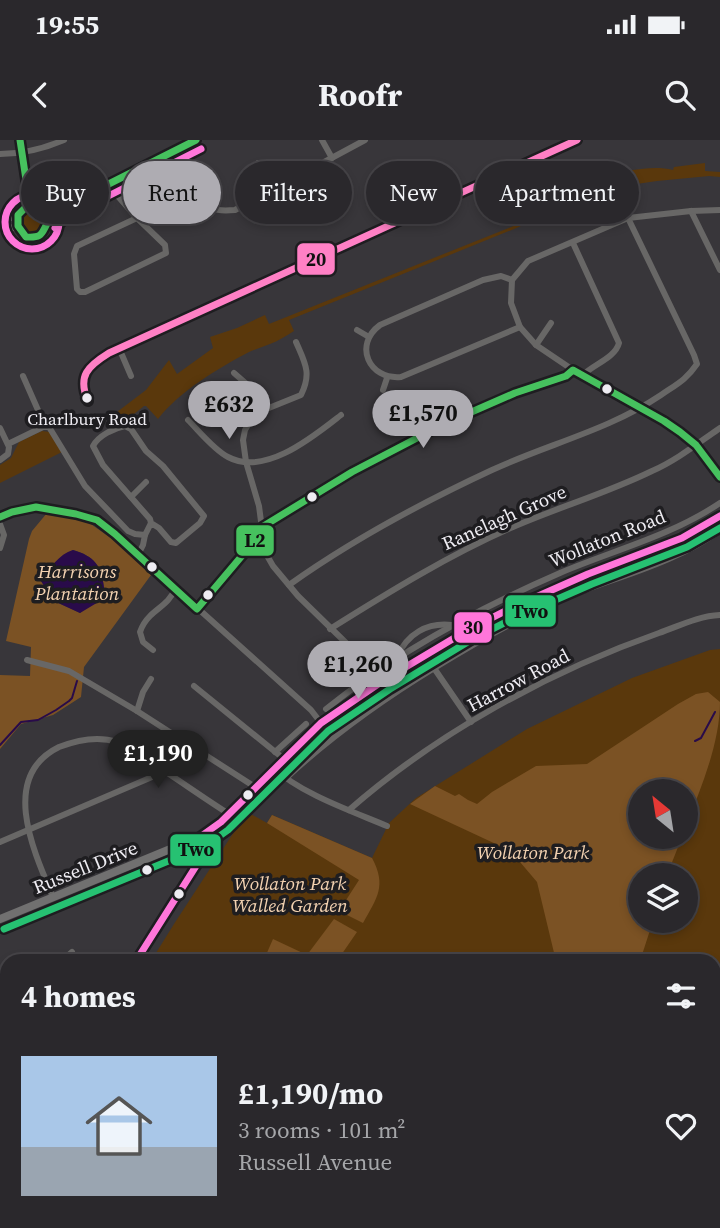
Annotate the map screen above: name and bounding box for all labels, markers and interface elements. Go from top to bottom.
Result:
text: 19:55 [35,7,99,43]
text: Roofr [318,73,402,117]
icon: back [21,76,59,114]
icon: search [661,76,699,114]
chip: Buy [21,161,109,224]
chip: Rent [123,161,221,224]
chip: Filters [235,161,352,224]
chip: New [366,161,461,224]
chip: Apartment [475,161,639,224]
line badge: 20 [296,242,336,276]
text: 20 [306,246,326,272]
pin: £632 [188,382,270,441]
unlabelled marker [600,382,614,396]
text: £632 [204,388,254,420]
pin: £1,570 [366,390,480,450]
marker: Charlbury Road [80,391,94,405]
text: £1,570 [388,397,458,429]
place label: Charlbury Road [27,407,147,431]
street label: Ranelagh Grove [438,478,570,556]
unlabelled marker [305,490,319,504]
street label: Wollaton Road [545,503,669,573]
line badge: L2 [235,524,275,557]
text: L2 [244,527,266,553]
park label: Harrisons Plantation [34,558,120,606]
unlabelled marker [145,560,159,574]
unlabelled marker [201,588,215,602]
line badge: Two [504,594,557,628]
text: Two [512,598,548,624]
line badge: 30 [453,611,493,644]
text: 30 [463,614,483,640]
pin: £1,260 [301,642,415,701]
street label: Harrow Road [462,642,574,718]
text: £1,260 [323,648,393,680]
pin: £1,190 [101,730,215,790]
text: £1,190 [123,737,193,769]
north arrow [628,779,698,849]
map controls [628,779,698,933]
unlabelled marker [241,788,255,802]
line badge: Two [169,833,222,867]
street label: Russell Drive [29,834,141,900]
text: Two [178,836,214,862]
park label: Wollaton Park [477,839,589,865]
unlabelled marker [140,863,154,877]
button: layers [628,863,698,933]
park label: Wollaton Park Walled Garden [232,870,348,918]
unlabelled marker [172,887,186,901]
text: 4 homes [21,976,136,1017]
icon: filters [662,977,700,1015]
text: £1,190/mo [238,1073,383,1114]
icon: home [77,1084,161,1168]
icon: heart [662,1107,700,1145]
text: 3 rooms · 101 m² [238,1114,405,1146]
text: Russell Avenue [238,1146,392,1178]

